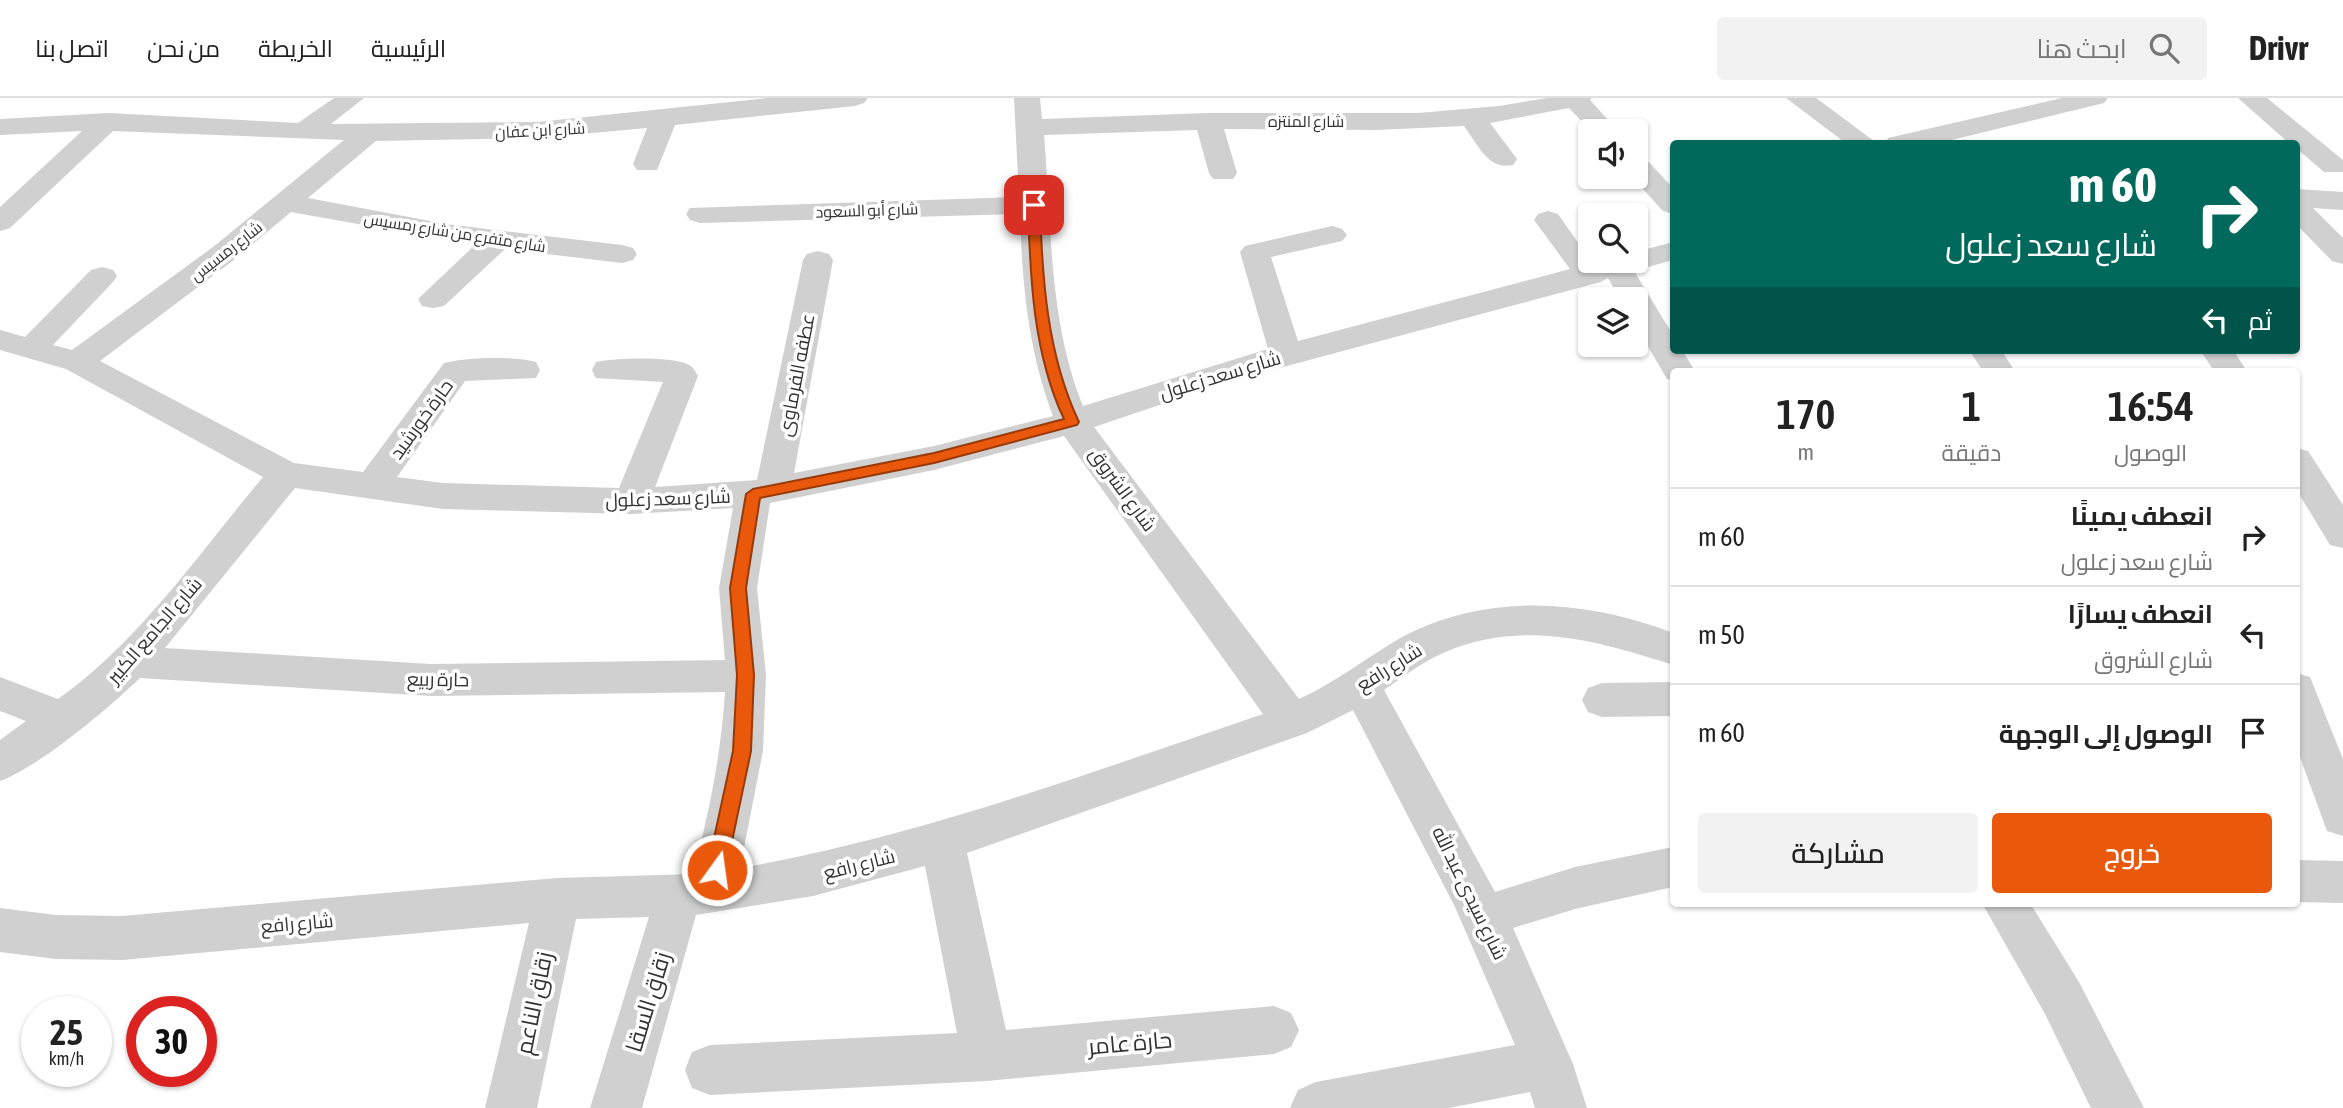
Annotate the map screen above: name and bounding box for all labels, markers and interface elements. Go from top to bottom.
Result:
search box [1717,17,2207,80]
icon: search [2145,29,2183,67]
text: Drivr [2249,29,2308,67]
text: ابحث هنا [2036,34,2127,64]
text: اتصل بنا [35,35,109,62]
text: من نحن [147,35,220,62]
text: الخريطة [258,35,333,62]
text: الرئيسية [371,35,446,62]
street label: شارع المنتزه [1268,112,1344,133]
street label: شارع ابن عفان [494,119,586,144]
map controls [1578,119,1648,357]
button: sound [1578,119,1648,189]
text: 60 m [2069,156,2157,212]
icon: right [2181,168,2272,259]
pin [1004,175,1064,235]
icon: arrive [1015,186,1053,224]
street label: شارع أبو السعود [815,199,919,224]
button: search [1578,203,1648,273]
street label: شارع متفرع من شارع رمسيس [362,209,547,258]
street label: شارع رمسيس [187,217,267,287]
text: شارع سعد زعلول [1945,226,2157,263]
button: layers [1578,287,1648,357]
icon: left [2196,301,2234,339]
text: ثم [2248,306,2272,336]
street label: عطفه الفرماوى [773,312,820,438]
street label: شارع سعد زعلول [1157,346,1284,407]
street label: حارة خورشيد [385,375,458,464]
text: 1 [1962,382,1981,430]
text: 16:54 [2107,382,2194,430]
text: 170 [1776,390,1835,438]
text: m [1797,439,1814,465]
text: دقيقة [1941,440,2001,466]
text: الوصول [2114,440,2187,466]
street label: شارع الشروق [1083,443,1161,537]
street label: شارع سعد زعلول [605,485,731,514]
text: انعطف يمينًا [2071,501,2213,531]
icon: right [2234,518,2272,556]
text: 60 m [1698,522,1745,552]
text: شارع سعد زعلول [2061,549,2213,575]
street label: شارع الجامع الكبير [101,572,208,690]
text: انعطف يسارًا [2068,599,2213,629]
icon: left [2234,616,2272,654]
text: 50 m [1698,620,1745,650]
street label: شارع رافع [1352,638,1427,698]
text: شارع الشروق [2094,647,2213,673]
street label: حارة ربيع [407,667,469,694]
icon: arrive [2234,714,2272,752]
text: 60 m [1698,718,1745,748]
text: الوصول إلى الوجهة [1999,719,2213,749]
button: مشاركة [1698,813,1978,893]
button: خروج [1992,813,2272,893]
street label: شارع سيدى عبد الله [1426,822,1513,964]
position arrow [680,833,754,907]
street label: شارع رافع [821,844,898,886]
street label: شارع رافع [260,909,335,940]
street label: زقاق الناعم [510,949,561,1058]
street label: زقاق السقا [620,949,677,1056]
speed limit sign: 30 [126,996,217,1087]
text: 25 [50,1012,83,1052]
street label: حارة عامر [1085,1026,1173,1060]
text: km/h [49,1048,84,1069]

